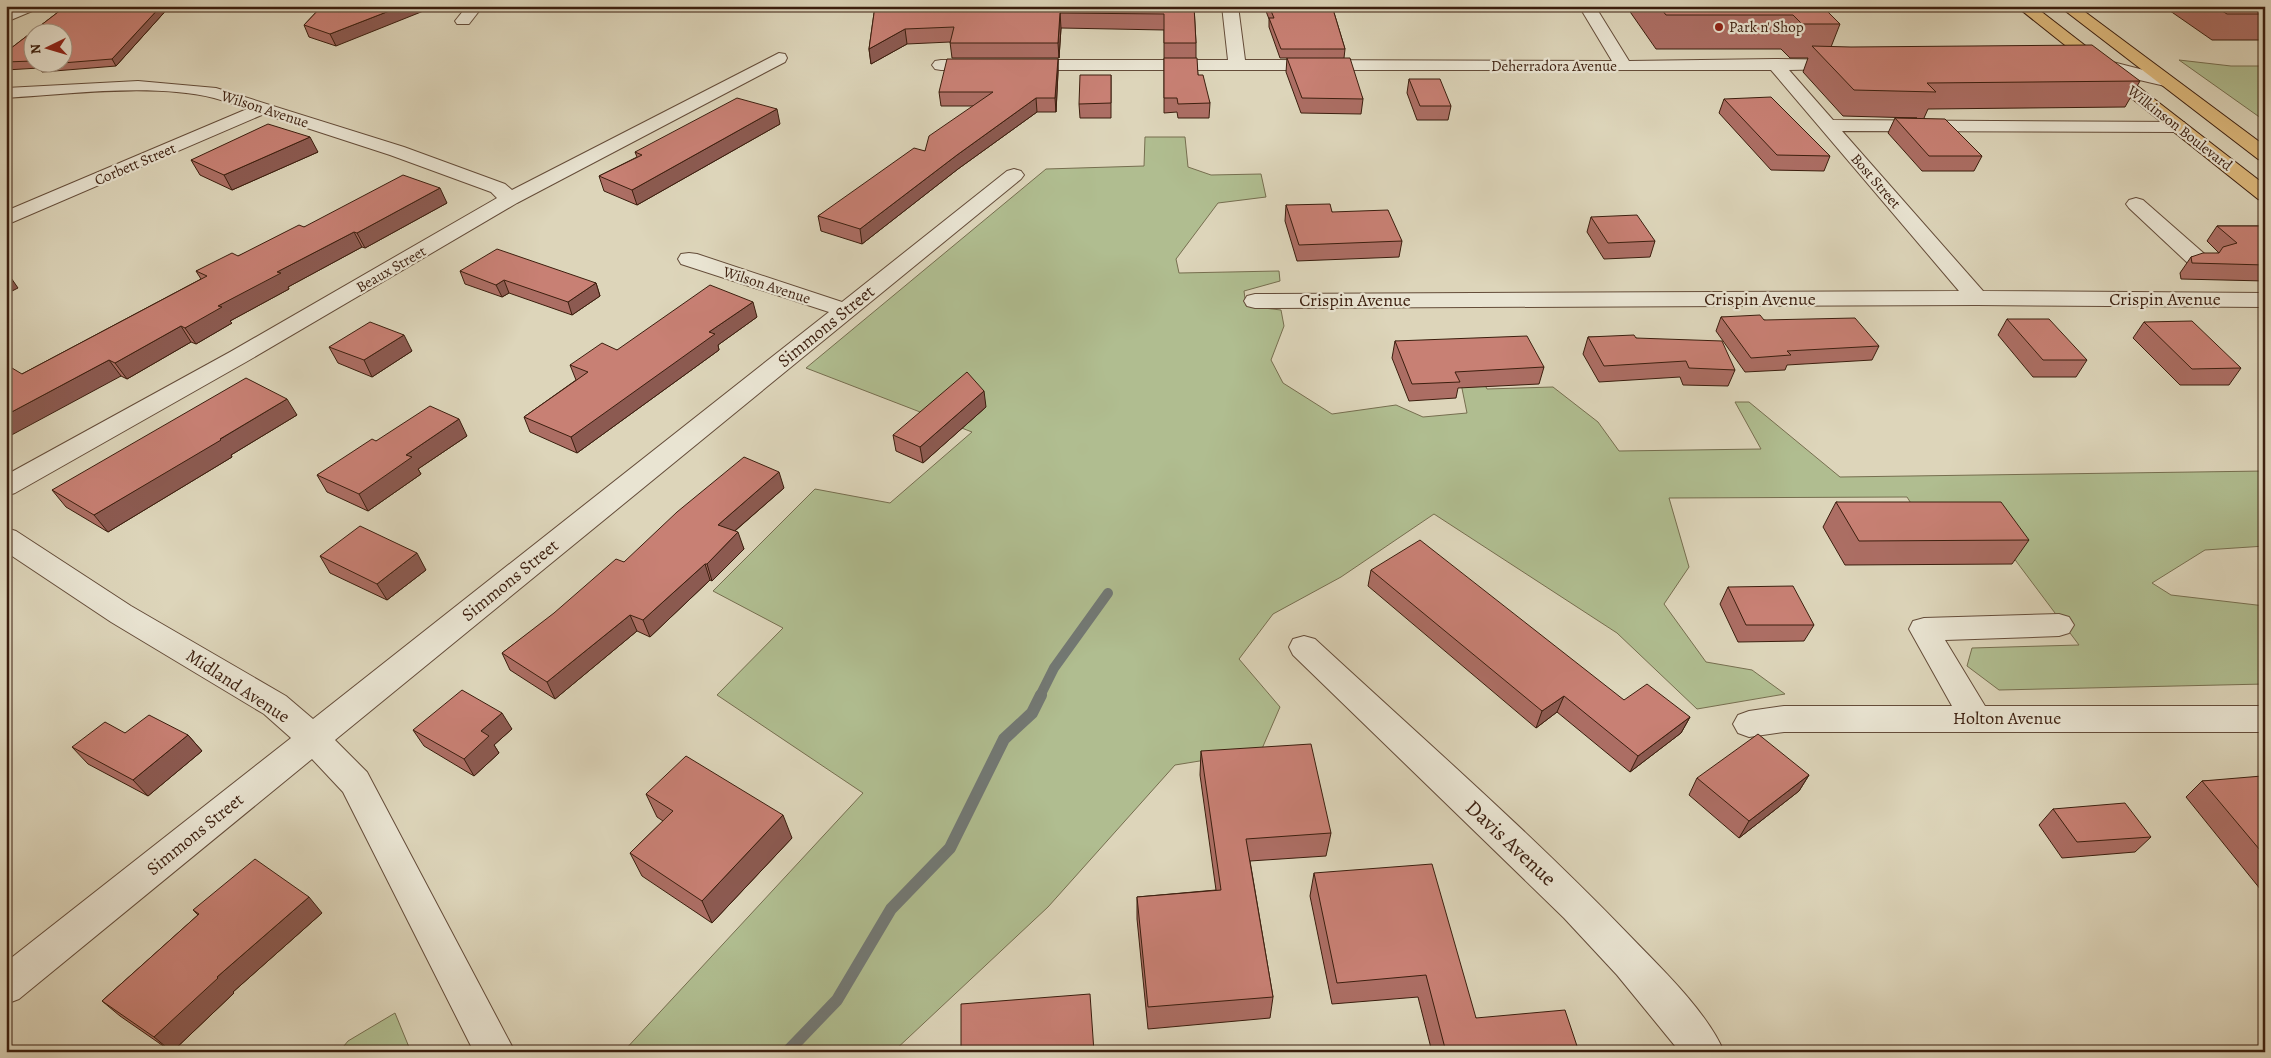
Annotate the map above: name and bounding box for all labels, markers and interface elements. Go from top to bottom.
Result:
place label: Park n' Shop [1729,17,1804,37]
marker: Park n' Shop [1713,21,1725,33]
north arrow [22,22,72,72]
text: N [26,43,45,55]
street label: Deherradora Avenue [1491,56,1617,76]
street label: Wilkinson Boulevard [2123,80,2237,176]
street label: Wilson Avenue [218,85,311,133]
street label: Corbett Street [91,138,179,190]
street label: Bost Street [1846,149,1906,213]
street label: Beaux Street [352,241,430,297]
street label: Wilson Avenue [720,261,813,309]
street label: Simmons Street [772,279,880,373]
street label: Crispin Avenue [1704,287,1816,311]
street label: Crispin Avenue [2109,287,2221,311]
street label: Crispin Avenue [1299,288,1411,312]
street label: Simmons Street [456,533,564,627]
street label: Midland Avenue [181,643,295,729]
street label: Holton Avenue [1953,706,2061,730]
street label: Simmons Street [141,787,249,881]
street label: Davis Avenue [1460,794,1562,892]

